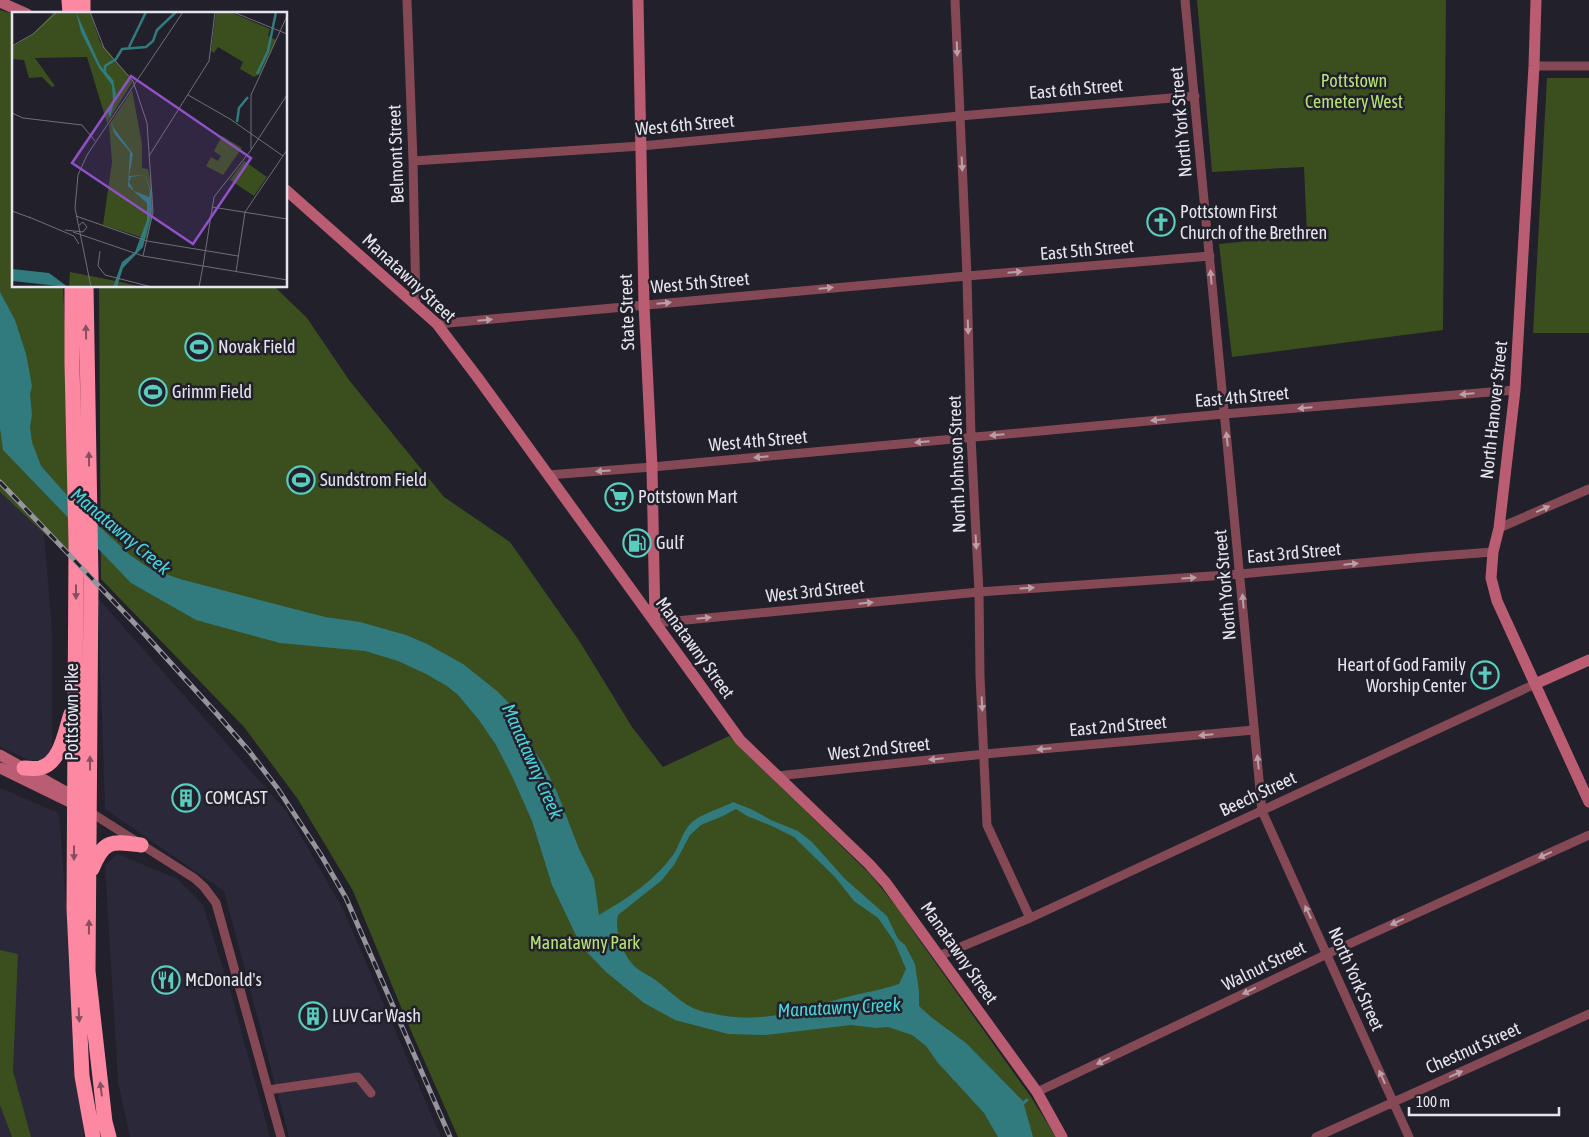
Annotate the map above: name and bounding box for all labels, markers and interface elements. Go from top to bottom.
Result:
inset map [12,12,288,288]
one-way arrow [954,41,962,57]
street label: North York Street [1165,66,1196,178]
park label: Pottstown Cemetery West [1305,70,1403,112]
street label: East 6th Street [1028,74,1124,103]
street label: Belmont Street [383,104,408,204]
street label: West 6th Street [635,110,735,139]
one-way arrow [958,157,966,173]
place label: Pottstown First Church of the Brethren [1180,201,1327,243]
church icon: Pottstown First Church of the Brethren [1146,207,1176,237]
street label: Manatawny Street [358,229,460,326]
street label: East 5th Street [1039,235,1135,264]
street label: West 5th Street [650,268,750,297]
one-way arrow [1008,268,1024,276]
one-way arrow [1207,269,1215,285]
street label: State Street [615,274,638,350]
one-way arrow [819,284,835,292]
one-way arrow [657,299,673,307]
one-way arrow [477,316,493,324]
one-way arrow [964,319,972,335]
one-way arrow [82,324,90,340]
sports icon: Novak Field [184,332,214,362]
place label: Novak Field [218,336,296,357]
street label: North Hanover Street [1476,340,1511,480]
sports icon: Grimm Field [138,377,168,407]
place label: Grimm Field [172,381,252,402]
street label: East 4th Street [1194,382,1290,411]
one-way arrow [1458,391,1474,399]
street label: North Johnson Street [944,395,969,533]
one-way arrow [1297,405,1313,413]
one-way arrow [1150,417,1166,425]
street label: West 4th Street [708,426,808,455]
one-way arrow [988,431,1004,439]
one-way arrow [1223,431,1231,447]
one-way arrow [914,438,930,446]
one-way arrow [85,451,93,467]
one-way arrow [752,453,768,461]
sports icon: Sundstrom Field [286,465,316,495]
one-way arrow [595,467,611,475]
place label: Sundstrom Field [320,469,427,490]
supermarket icon: Pottstown Mart [604,482,634,512]
water label: Manatawny Creek [67,483,176,580]
place label: Pottstown Mart [638,486,738,507]
one-way arrow [1536,504,1551,512]
fuel station icon: Gulf [622,528,652,558]
street label: North York Street [1209,529,1240,641]
place label: Gulf [656,532,684,553]
one-way arrow [973,534,981,550]
street label: East 3rd Street [1246,538,1342,567]
one-way arrow [1344,560,1360,568]
one-way arrow [1182,573,1198,581]
street label: West 3rd Street [765,575,865,606]
one-way arrow [72,584,80,600]
one-way arrow [1019,584,1035,592]
one-way arrow [1238,592,1246,608]
street label: Manatawny Street [652,593,739,702]
one-way arrow [858,598,874,606]
one-way arrow [696,614,712,622]
place label: Heart of God Family Worship Center [1337,654,1467,696]
church icon: Heart of God Family Worship Center [1470,660,1500,690]
street label: Pottstown Pike [61,663,82,761]
one-way arrow [978,696,986,712]
water label: Manatawny Creek [498,700,568,822]
street label: East 2nd Street [1068,711,1168,740]
one-way arrow [1198,731,1214,739]
street label: West 2nd Street [827,733,931,764]
one-way arrow [1036,745,1052,753]
one-way arrow [1253,754,1261,770]
one-way arrow [86,755,94,771]
one-way arrow [928,755,944,763]
street label: Beech Street [1216,767,1299,820]
building icon: COMCAST [171,783,201,813]
place label: COMCAST [205,787,268,808]
one-way arrow [70,845,78,861]
one-way arrow [1538,852,1552,860]
street label: Manatawny Street [916,898,1002,1008]
one-way arrow [1304,905,1312,919]
one-way arrow [85,919,93,935]
one-way arrow [1390,919,1404,927]
street label: North York Street [1324,924,1389,1034]
park label: Manatawny Park [530,932,640,953]
street label: Walnut Street [1219,936,1309,995]
restaurant icon: McDonald's [151,965,181,995]
place label: McDonald's [185,969,262,990]
one-way arrow [1242,987,1257,995]
water label: Manatawny Creek [777,993,902,1021]
building icon: LUV Car Wash [298,1001,328,1031]
place label: LUV Car Wash [332,1005,421,1026]
one-way arrow [75,1008,83,1024]
street label: Chestnut Street [1422,1017,1523,1078]
one-way arrow [1096,1057,1110,1065]
one-way arrow [1449,1069,1463,1077]
one-way arrow [1377,1070,1385,1084]
one-way arrow [97,1081,105,1097]
scale bar [1409,1084,1559,1116]
text: 100 m [1416,1093,1450,1110]

